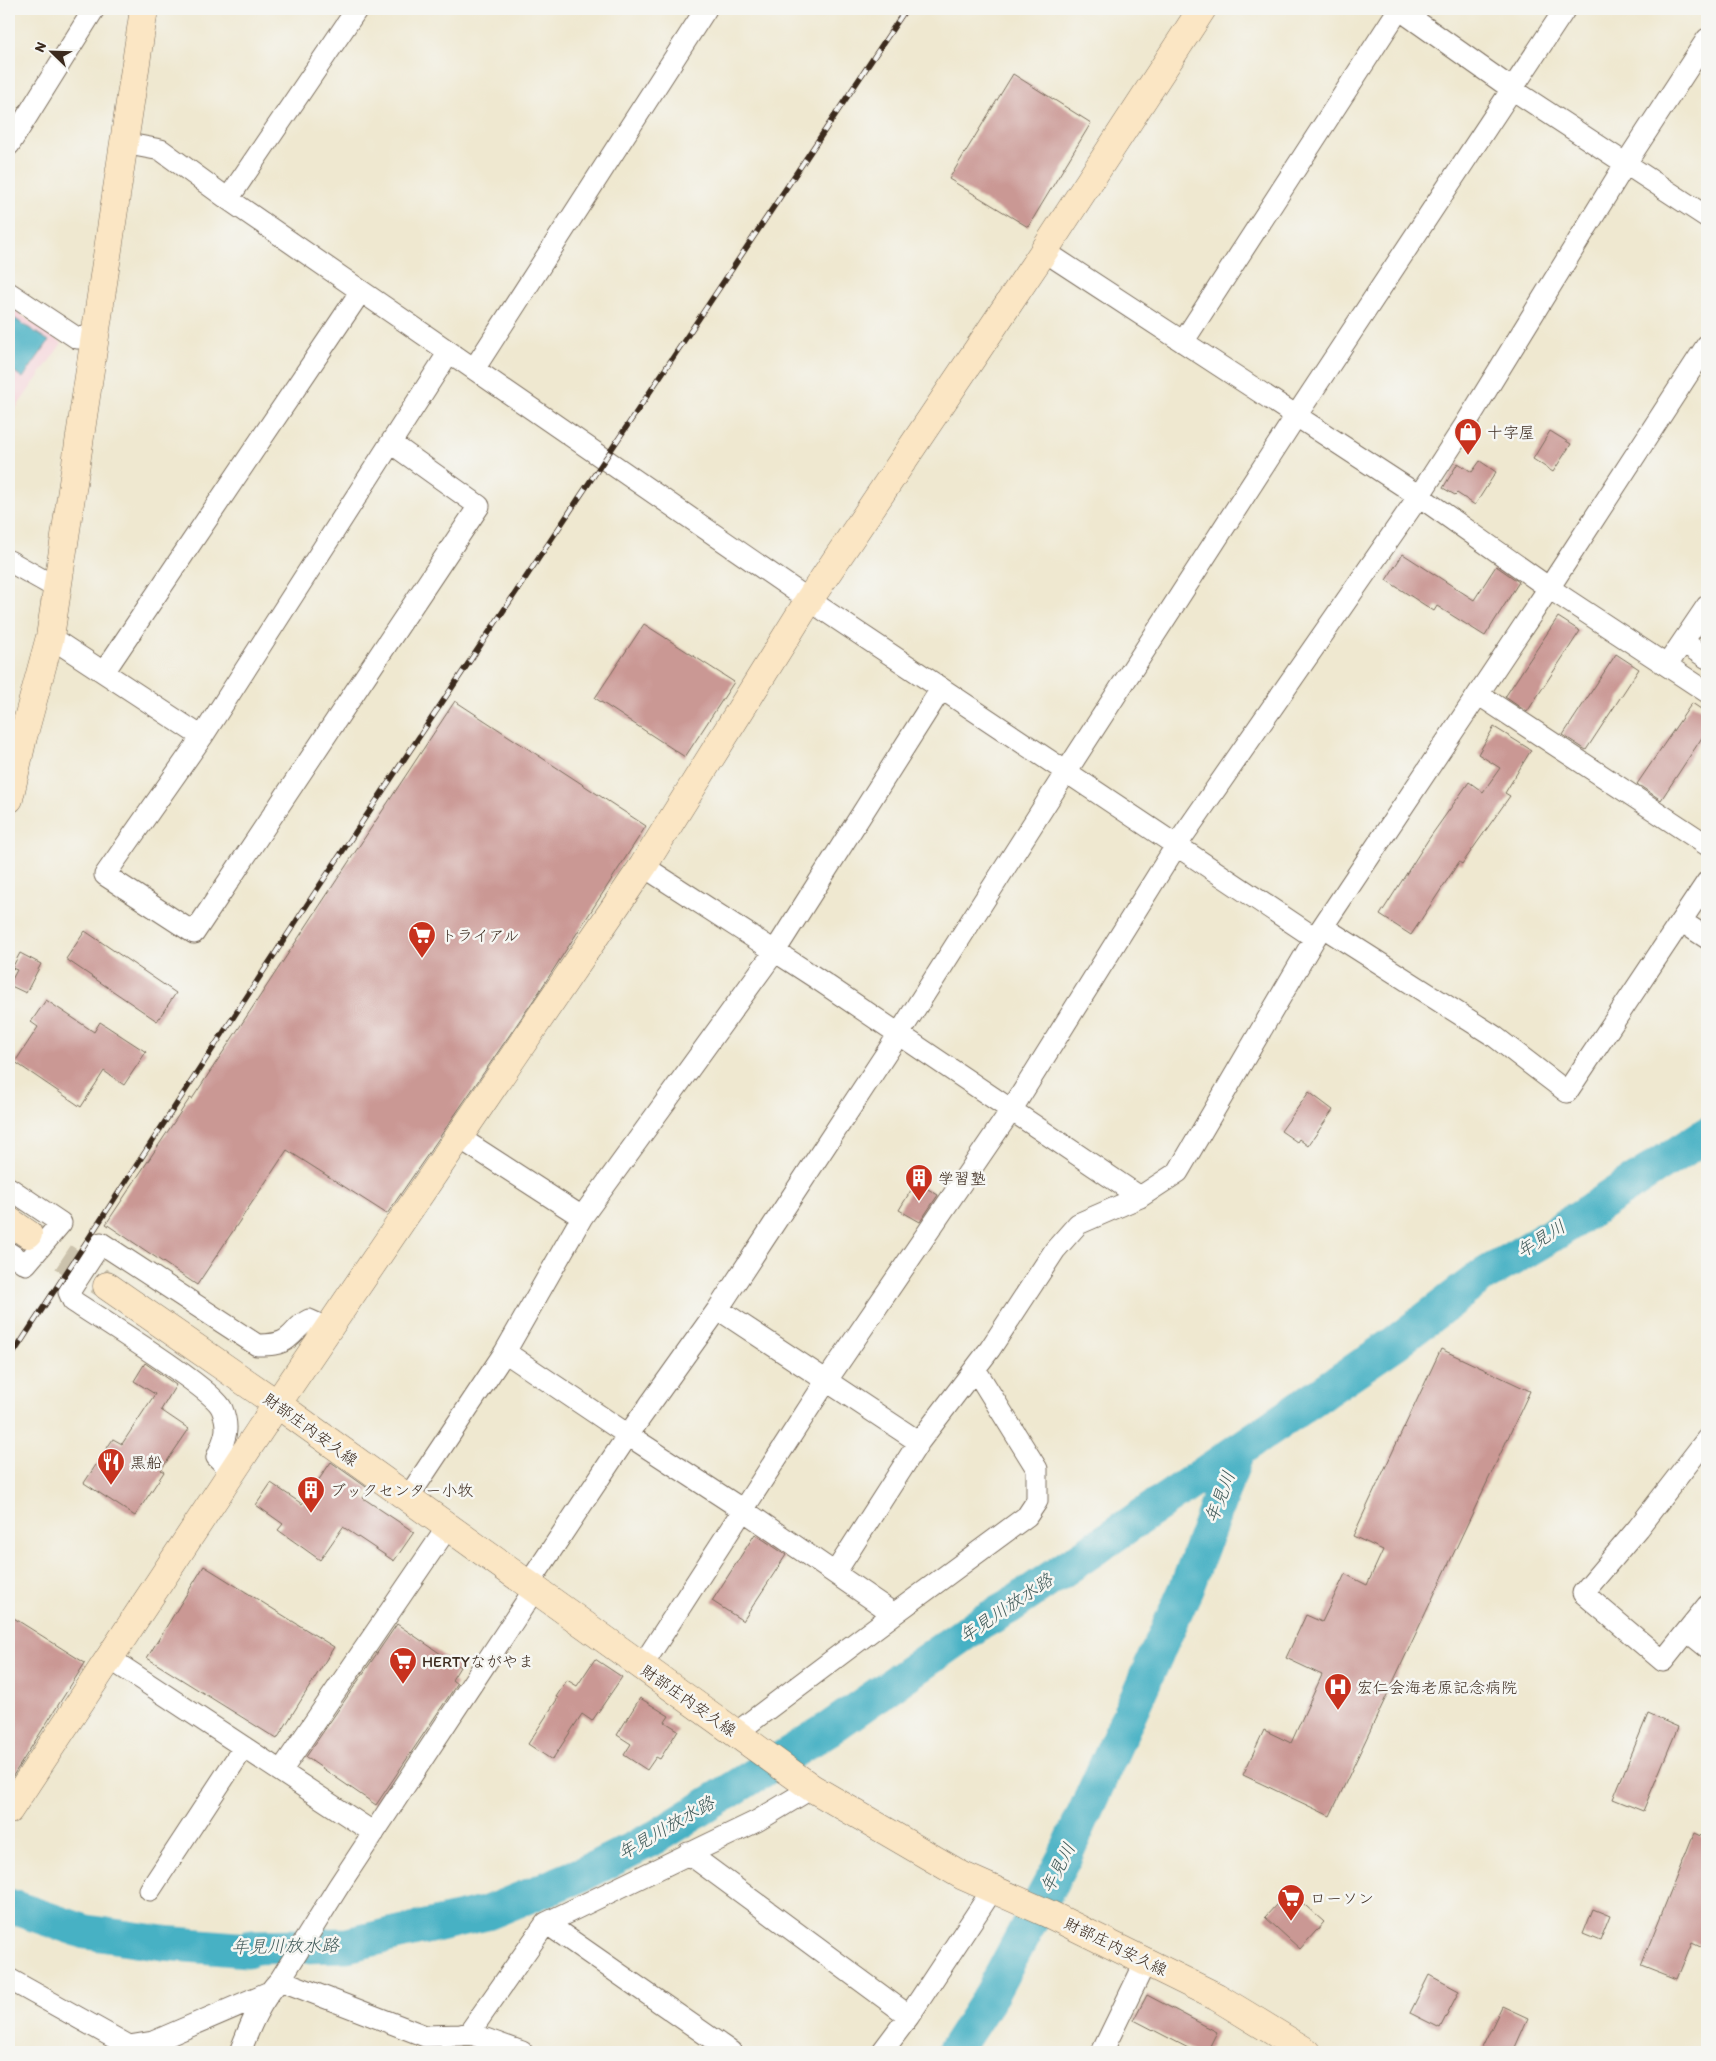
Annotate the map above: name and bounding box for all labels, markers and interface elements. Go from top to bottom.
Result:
north arrow [28,28,78,78]
text: N [31,39,50,55]
shop icon: 十字屋 [1453,417,1483,456]
place label: 十字屋 [1487,423,1535,442]
supermarket icon: トライアル [407,920,437,959]
place label: トライアル [441,926,519,945]
building icon: 学習塾 [904,1163,934,1202]
place label: 学習塾 [938,1169,986,1188]
water label: 年見川 [1512,1215,1570,1263]
street label: 財部庄内安久線 [260,1389,362,1470]
restaurant icon: 黒船 [96,1447,126,1486]
place label: 黒船 [130,1453,162,1472]
water label: 年見川 [1200,1468,1240,1526]
building icon: ブックセンター小牧 [296,1475,326,1514]
place label: ブックセンター小牧 [330,1481,473,1500]
water label: 年見川放水路 [955,1568,1058,1647]
supermarket icon: HERTYながやま [388,1646,418,1685]
place label: HERTYながやま [422,1652,534,1671]
street label: 財部庄内安久線 [637,1661,740,1740]
hospital icon: 宏仁会海老原記念病院 [1323,1672,1353,1711]
place label: 宏仁会海老原記念病院 [1357,1678,1517,1697]
water label: 年見川放水路 [614,1791,719,1865]
water label: 年見川 [1036,1839,1080,1897]
supermarket icon: ローソン [1276,1883,1306,1922]
place label: ローソン [1310,1889,1374,1908]
street label: 財部庄内安久線 [1061,1913,1170,1980]
water label: 年見川放水路 [231,1934,340,1958]

